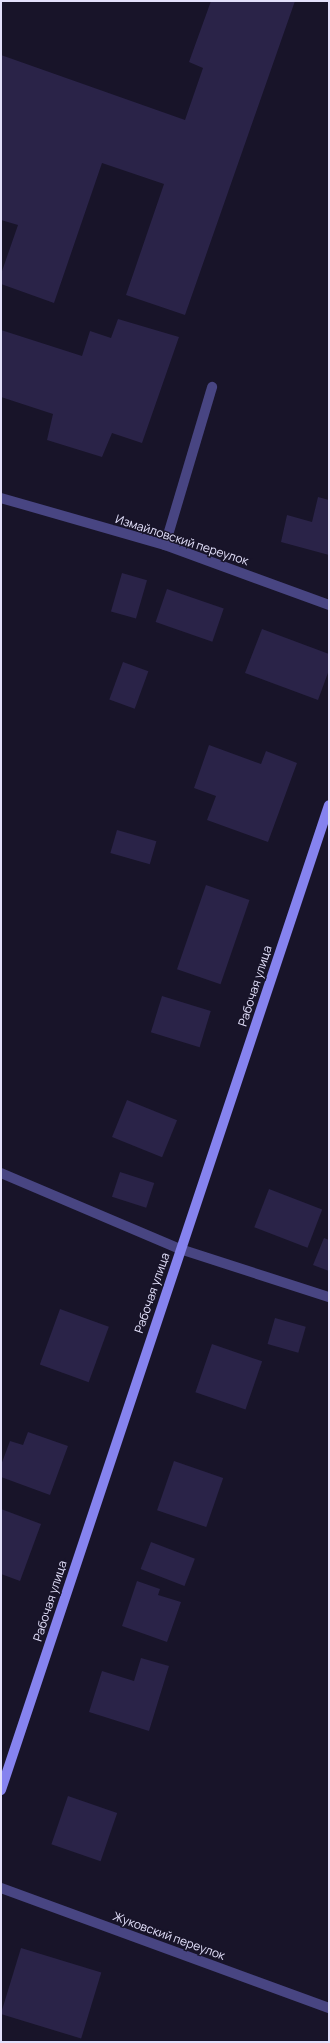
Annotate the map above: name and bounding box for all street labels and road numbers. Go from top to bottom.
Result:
street label: Измайловский переулок [114,512,250,568]
street label: Рабочая улица [235,944,275,1028]
street label: Рабочая улица [131,1251,173,1335]
street label: Рабочая улица [30,1559,70,1643]
street label: Жуковский переулок [111,1909,227,1963]

